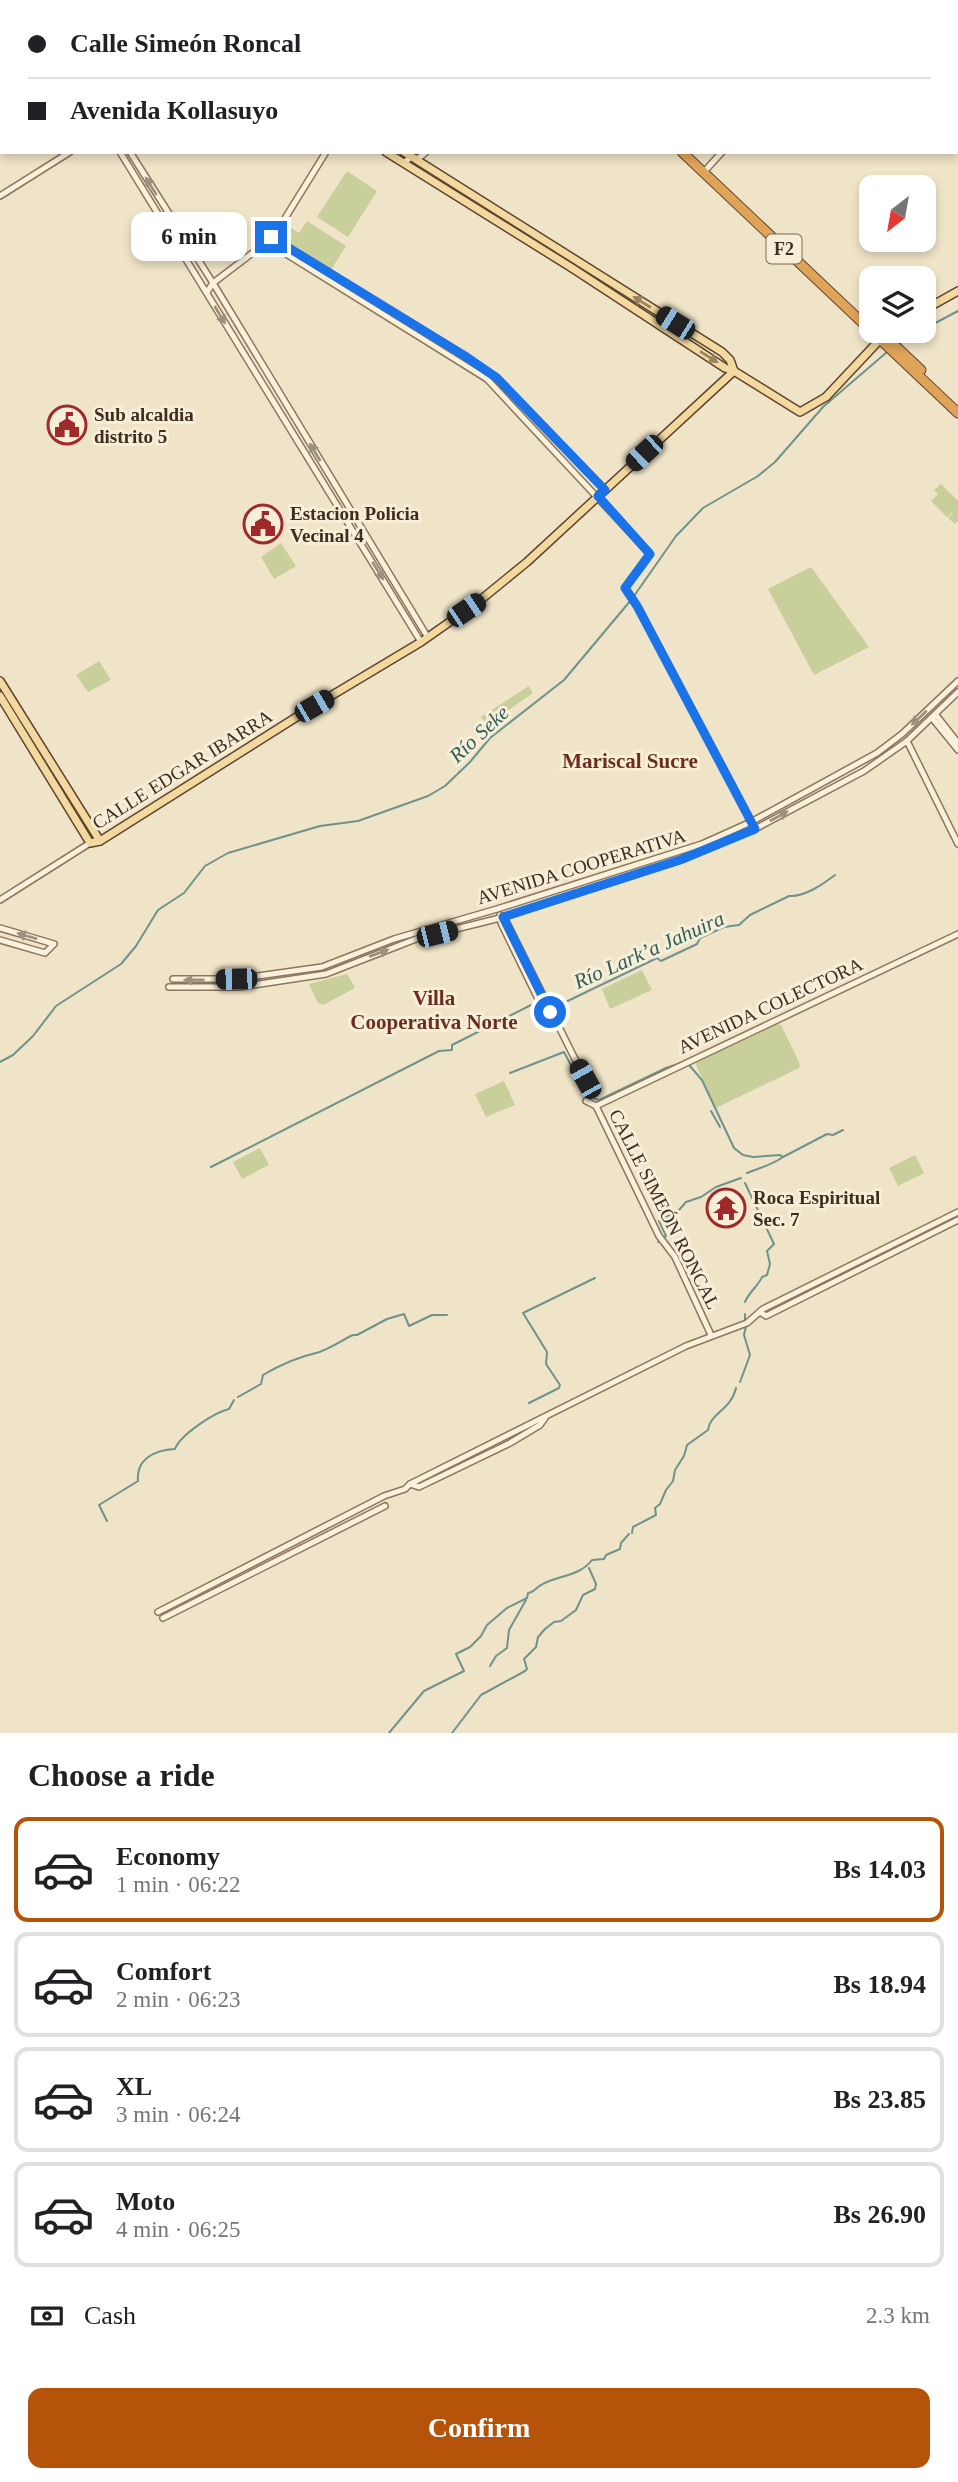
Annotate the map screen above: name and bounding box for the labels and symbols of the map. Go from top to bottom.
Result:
north arrow [859,175,936,252]
one-way arrow [145,176,158,196]
callout: 6 min [131,212,246,262]
route end [255,221,287,253]
road number: F2 [766,234,802,264]
one-way arrow [632,296,651,309]
car [652,303,699,343]
one-way arrow [214,305,227,324]
one-way arrow [699,351,719,364]
public building icon: Sub alcaldia distrito 5 [46,404,88,446]
place label: Sub alcaldia distrito 5 [94,404,194,447]
car [622,431,667,475]
one-way arrow [308,443,321,462]
public building icon: Estacion Policia Vecinal 4 [242,503,284,545]
place label: Estacion Policia Vecinal 4 [290,503,420,546]
one-way arrow [371,562,385,580]
car [443,590,490,630]
car [291,686,338,726]
water label: Río Seke [443,700,514,768]
street label: CALLE EDGAR IBARRA [89,705,276,833]
one-way arrow [911,710,928,726]
district label: Mariscal Sucre [562,749,698,773]
one-way arrow [769,810,789,822]
street label: AVENIDA COOPERATIVA [474,825,688,908]
water label: Río Lark’a Jahuira [569,906,728,994]
car [415,919,460,949]
one-way arrow [16,931,37,941]
one-way arrow [369,947,390,958]
street label: AVENIDA COLECTORA [674,953,866,1058]
car [215,968,258,990]
one-way arrow [183,974,205,986]
district label: Villa Cooperativa Norte [350,986,518,1034]
route start [534,996,566,1028]
car [566,1056,605,1102]
street label: CALLE SIMEÓN RONCAL [605,1106,724,1313]
temple icon: Roca Espiritual Sec. 7 [705,1187,747,1229]
place label: Roca Espiritual Sec. 7 [753,1187,880,1230]

